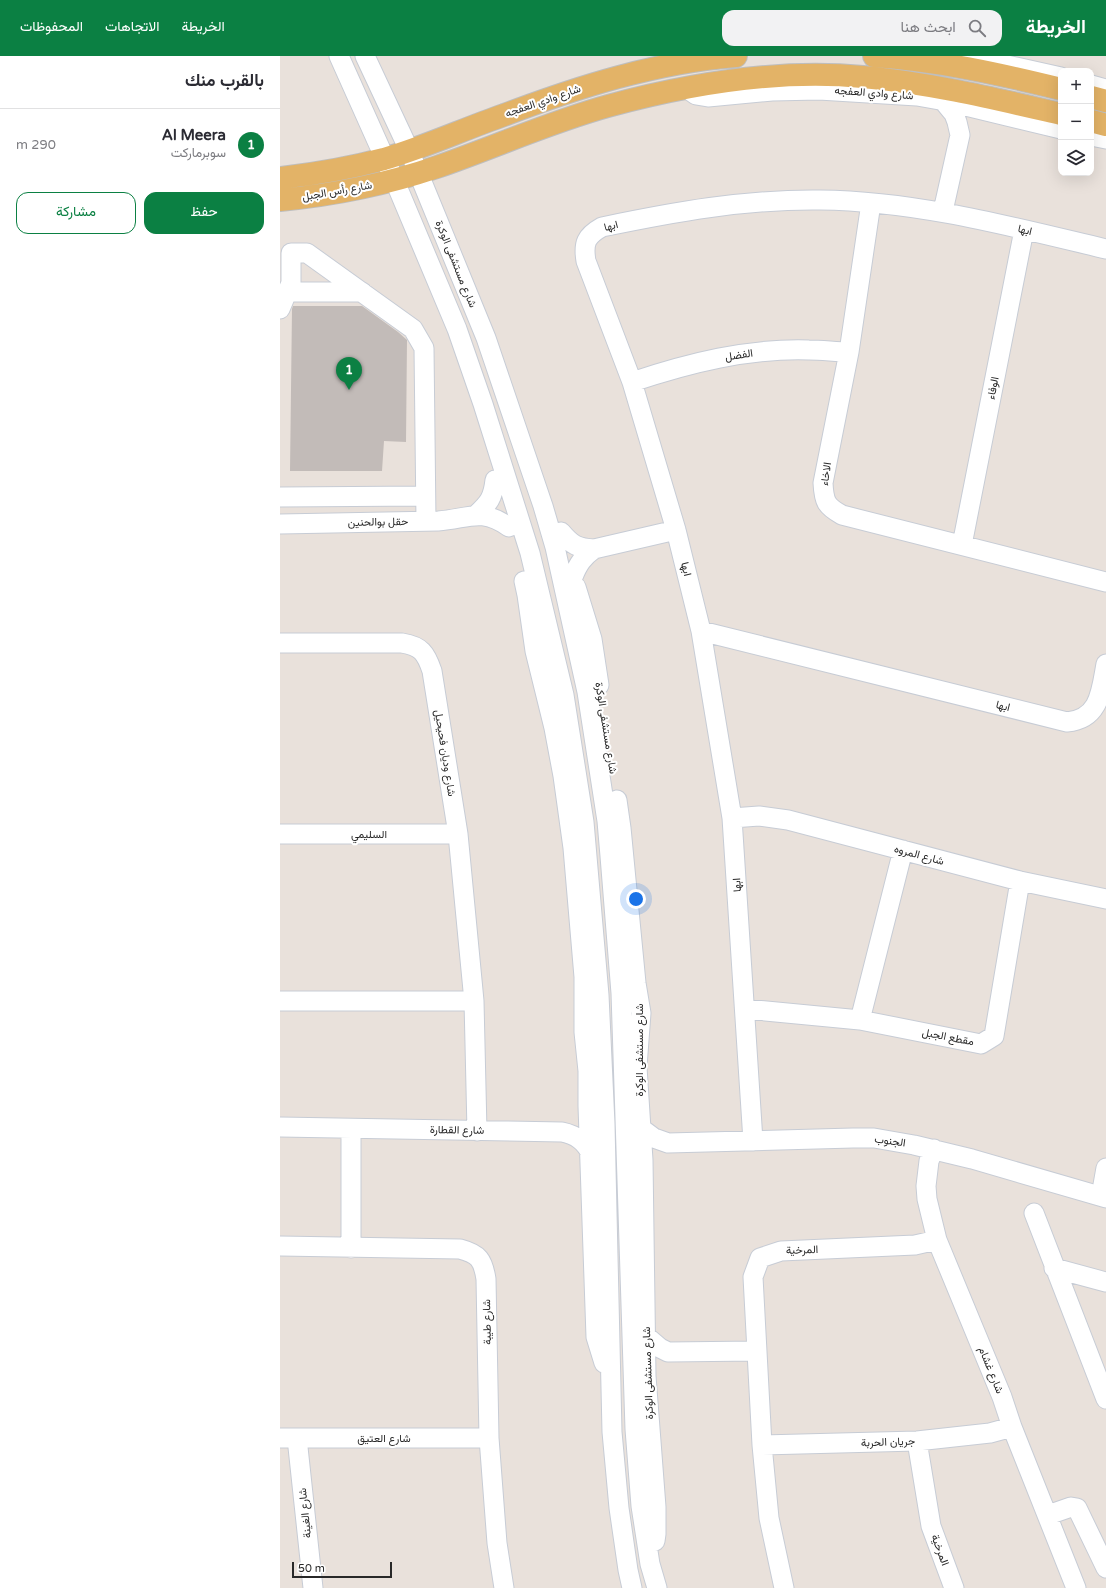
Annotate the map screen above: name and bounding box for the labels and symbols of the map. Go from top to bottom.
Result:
street label: شارع وادي العفجه [504,82,584,123]
street label: شارع وادي العفجه [834,84,914,105]
street label: شارع رأس الجبل [301,178,373,205]
street label: ابها [603,218,619,234]
street label: شارع مستشفى الوكرة [432,219,480,310]
street label: ابها [1017,222,1033,238]
street label: الفضل [724,347,754,363]
pin: 1 [336,357,362,390]
street label: الوفاء [984,375,1002,401]
street label: الاخاء [818,461,834,487]
street label: حقل بوالحنين [348,515,408,529]
street label: ابها [678,561,694,577]
street label: شارع مستشفى الوكرة [591,681,620,775]
street label: ابها [995,698,1011,714]
street label: شارع وديان فحيحيل [431,709,458,798]
street label: السليمي [351,828,387,844]
street label: شارع المروه [892,842,946,869]
street label: ابها [730,877,744,893]
your location [626,889,646,909]
street label: شارع مستشفى الوكرة [633,1003,647,1096]
street label: مقطع الجبل [921,1026,975,1049]
street label: شارع القطارة [430,1123,485,1138]
street label: الجنوب [874,1132,906,1150]
street label: المرخية [786,1243,818,1257]
street label: شارع طيبة [480,1299,495,1345]
street label: شارع مستشفى الوكرة [640,1326,657,1420]
street label: شارع غشام [975,1345,1006,1396]
street label: شارع العتيق [357,1432,411,1446]
street label: جريان الحربة [861,1435,915,1449]
street label: شارع الغينة [296,1487,315,1539]
street label: المرخية [928,1533,952,1567]
scale bar [292,1560,392,1579]

